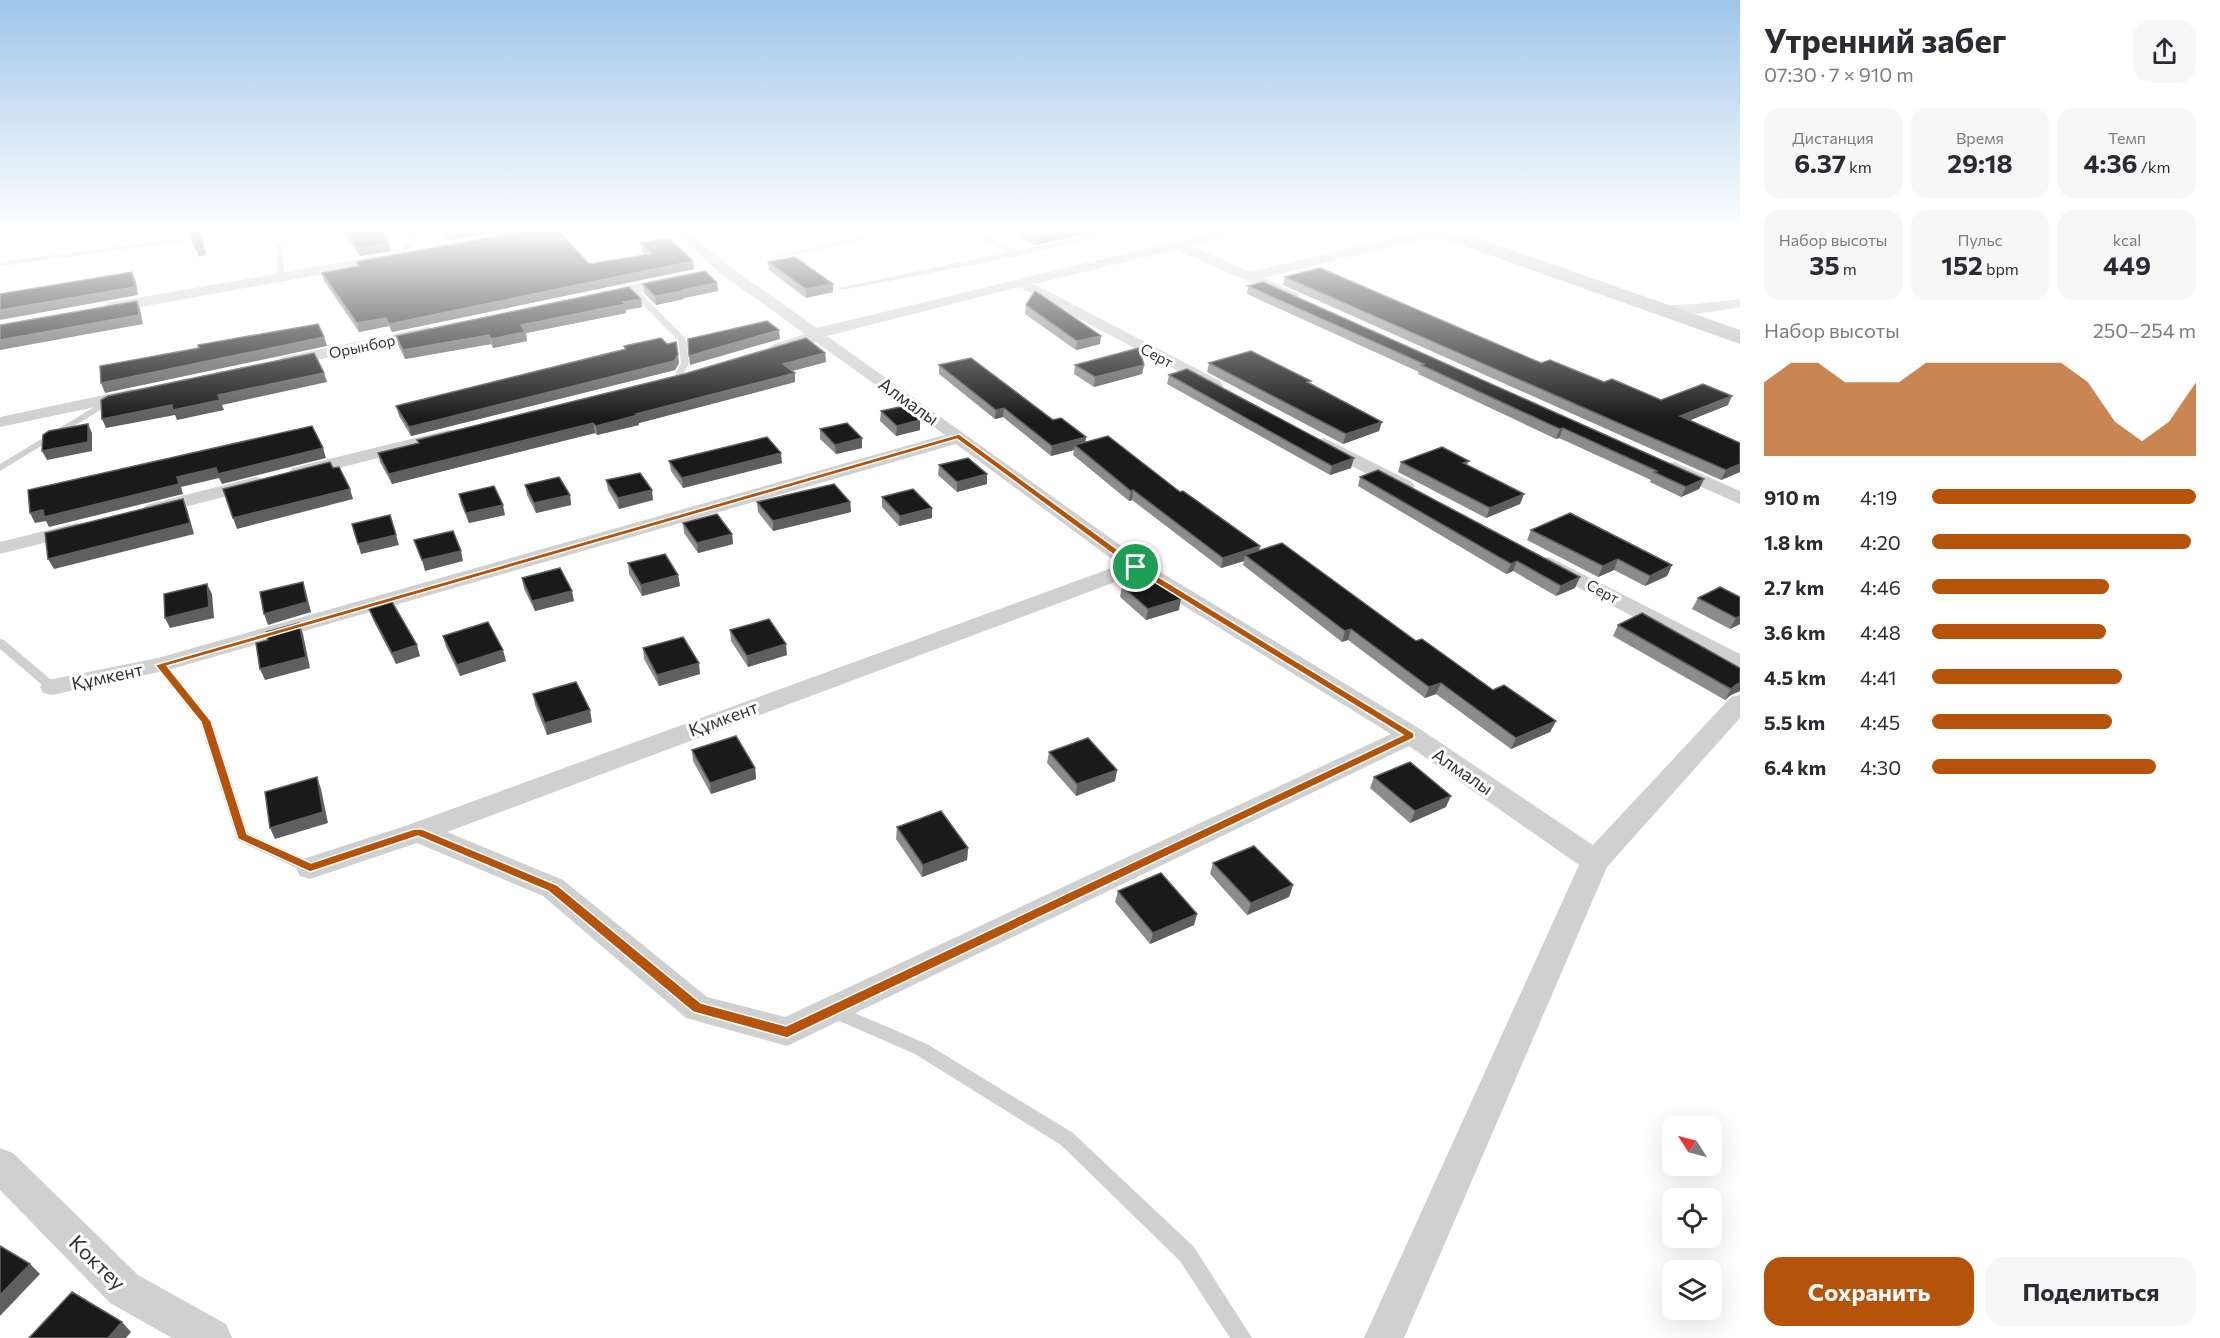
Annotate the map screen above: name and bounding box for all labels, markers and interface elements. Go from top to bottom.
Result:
text: Утренний забег [1764,19,2006,60]
button: share [2133,20,2196,83]
text: 07:30 · 7 × 910 m [1764,62,1914,86]
text: Дистанция [1792,128,1874,147]
text: Время [1956,128,2004,147]
text: Темп [2108,128,2146,147]
text: 6.37 [1794,147,1846,178]
text: 29:18 [1947,147,2013,178]
text: 4:36 [2084,147,2138,178]
text: km [1846,157,1872,176]
text: /km [2138,157,2170,176]
text: Набор высоты [1779,230,1887,249]
text: Пульс [1957,230,2003,249]
text: kcal [2113,230,2141,249]
text: 35 [1809,249,1840,280]
text: 152 [1941,249,1983,280]
text: 449 [2103,249,2151,280]
text: m [1840,259,1857,278]
text: bpm [1983,259,2019,278]
text: Набор высоты [1764,318,1900,342]
text: 250–254 m [2093,318,2196,342]
street label: Орынбор [327,330,397,362]
street label: Серт [1138,339,1176,371]
street label: Алмалы [875,372,943,430]
text: 910 m [1764,485,1820,509]
text: 4:19 [1860,485,1897,509]
text: 1.8 km [1764,530,1823,554]
text: 4:20 [1860,530,1901,554]
pin [1110,541,1161,592]
icon: arrive [1119,550,1152,583]
street label: Серт [1584,575,1622,607]
text: 2.7 km [1764,575,1824,599]
text: 4:46 [1860,575,1901,599]
text: 3.6 km [1764,620,1825,644]
text: 4:48 [1860,620,1901,644]
street label: Құмкент [69,658,145,694]
text: 4.5 km [1764,665,1826,689]
text: 4:41 [1860,665,1897,689]
street label: Құмкент [685,695,761,741]
text: 5.5 km [1764,710,1825,734]
text: 4:45 [1860,710,1900,734]
street label: Алмалы [1428,743,1498,799]
text: 6.4 km [1764,755,1826,779]
text: 4:30 [1860,755,1901,779]
north arrow [1662,1116,1722,1176]
map controls [1662,1116,1722,1320]
button: locate [1662,1188,1722,1248]
street label: Коктеу [65,1229,131,1295]
button: Сохранить [1764,1257,1974,1326]
button: Поделиться [1986,1257,2196,1326]
button: layers [1662,1260,1722,1320]

